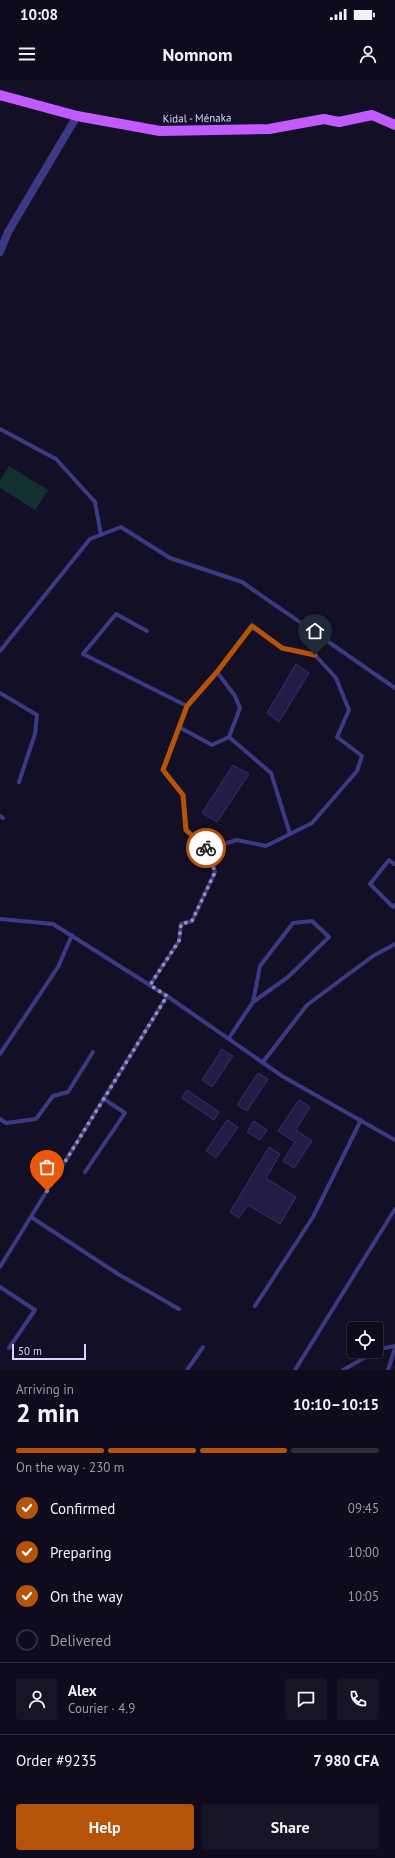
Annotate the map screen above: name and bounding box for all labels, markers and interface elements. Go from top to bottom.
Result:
text: 10:08 [20,5,58,24]
icon: menu [16,43,38,65]
text: Nomnom [163,43,232,66]
icon: person [357,43,379,65]
street label: Kidal - Ménaka [162,110,232,126]
pin [298,614,332,655]
icon: home [304,620,326,642]
courier [186,828,226,868]
icon: bike [195,837,217,859]
pin [30,1150,64,1191]
icon: bag [36,1156,58,1178]
map controls [347,1322,383,1358]
button: locate [347,1322,383,1358]
scale bar [12,1342,86,1361]
text: 50 m [18,1344,42,1358]
text: Arriving in [16,1381,74,1398]
text: 10:10–10:15 [293,1395,379,1414]
text: 2 min [16,1396,79,1429]
text: On the way · 230 m [16,1459,124,1476]
icon: check [16,1497,38,1519]
text: Confirmed [50,1499,115,1518]
text: 09:45 [348,1500,379,1517]
icon: check [16,1541,38,1563]
text: Preparing [50,1543,112,1562]
text: 10:00 [348,1544,379,1561]
icon: check [16,1585,38,1607]
text: On the way [50,1587,123,1606]
text: 10:05 [348,1588,379,1605]
text: Delivered [50,1631,111,1650]
button: person [16,1678,58,1720]
button: chat [285,1678,327,1720]
button: phone [337,1678,379,1720]
text: Alex [68,1681,97,1700]
text: Courier · 4.9 [68,1700,135,1717]
text: Order #9235 [16,1751,97,1770]
text: 7 980 CFA [313,1751,379,1770]
button: Help [16,1804,194,1850]
button: Share [202,1804,379,1850]

